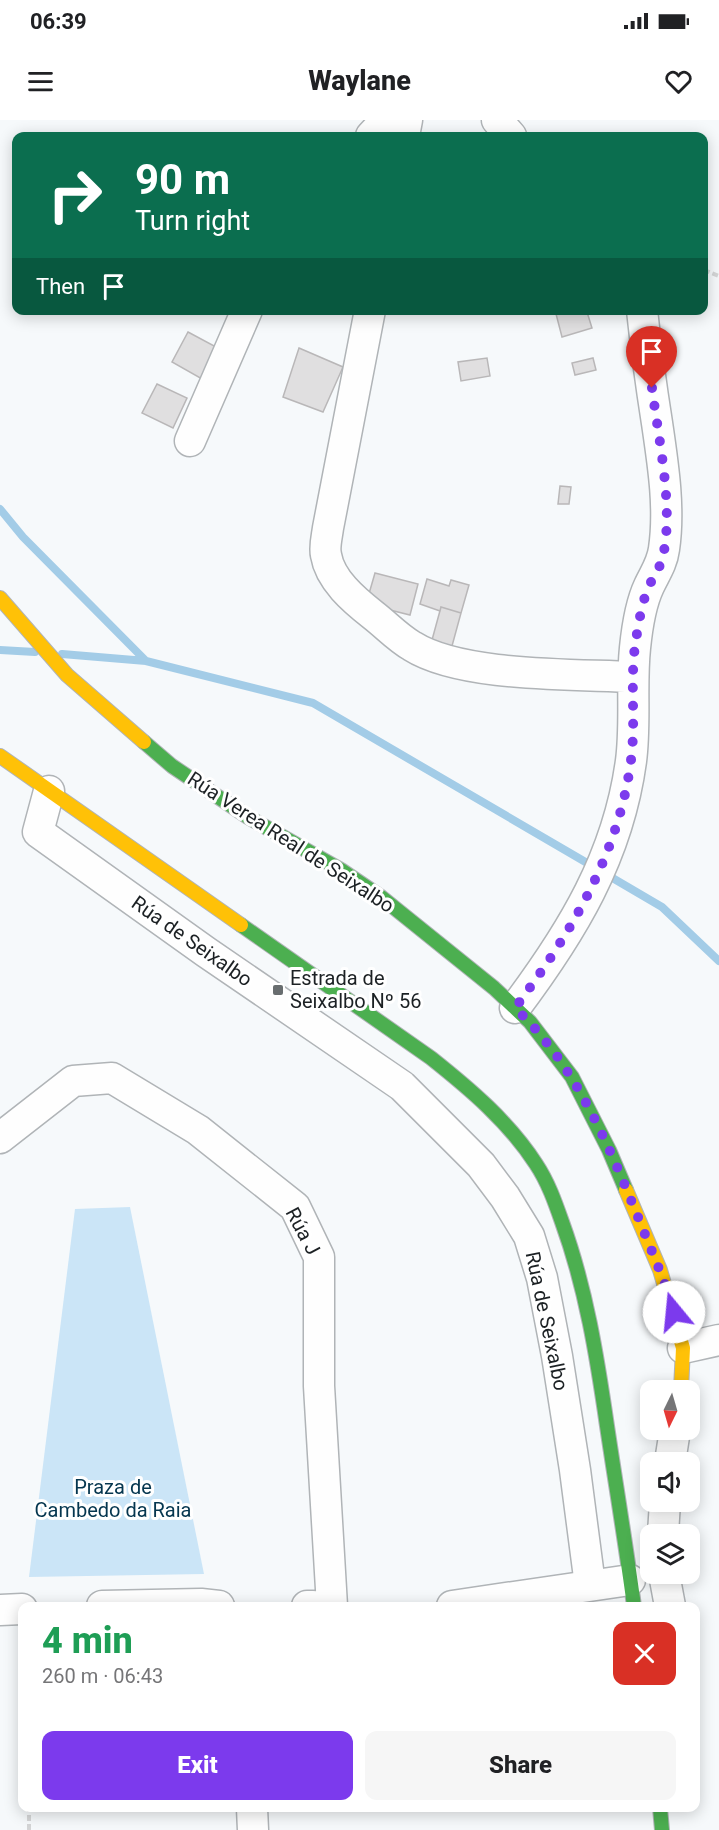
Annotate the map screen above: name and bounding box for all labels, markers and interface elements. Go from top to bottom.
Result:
text: 06:39 [30,9,87,34]
icon: menu [24,65,57,98]
text: Waylane [308,65,411,97]
icon: heart [662,65,695,98]
text: 90 m [135,155,230,204]
icon: right [36,156,114,234]
text: Turn right [135,205,250,237]
icon: arrive [97,270,130,303]
text: Then [36,274,85,299]
pin [626,326,677,388]
icon: arrive [635,335,668,368]
street label: Rúa Verea Real de Seixalbo [183,766,399,918]
street label: Rúa de Seixalbo [127,891,257,991]
place label: Estrada de Seixalbo Nº 56 [290,966,421,1013]
marker: Estrada de Seixalbo Nº 56 [271,983,285,997]
street label: Rúa J [281,1203,325,1259]
street label: Rúa de Seixalbo [521,1249,573,1393]
position arrow [642,1280,706,1344]
north arrow [640,1380,700,1440]
map controls [640,1380,700,1584]
button: sound [640,1452,700,1512]
park label: Praza de Cambedo da Raia [35,1475,191,1522]
button: layers [640,1524,700,1584]
text: 4 min [42,1620,133,1662]
button: close [613,1622,676,1685]
text: 260 m · 06:43 [42,1664,163,1688]
button: Exit [42,1731,353,1800]
button: Share [365,1731,676,1800]

